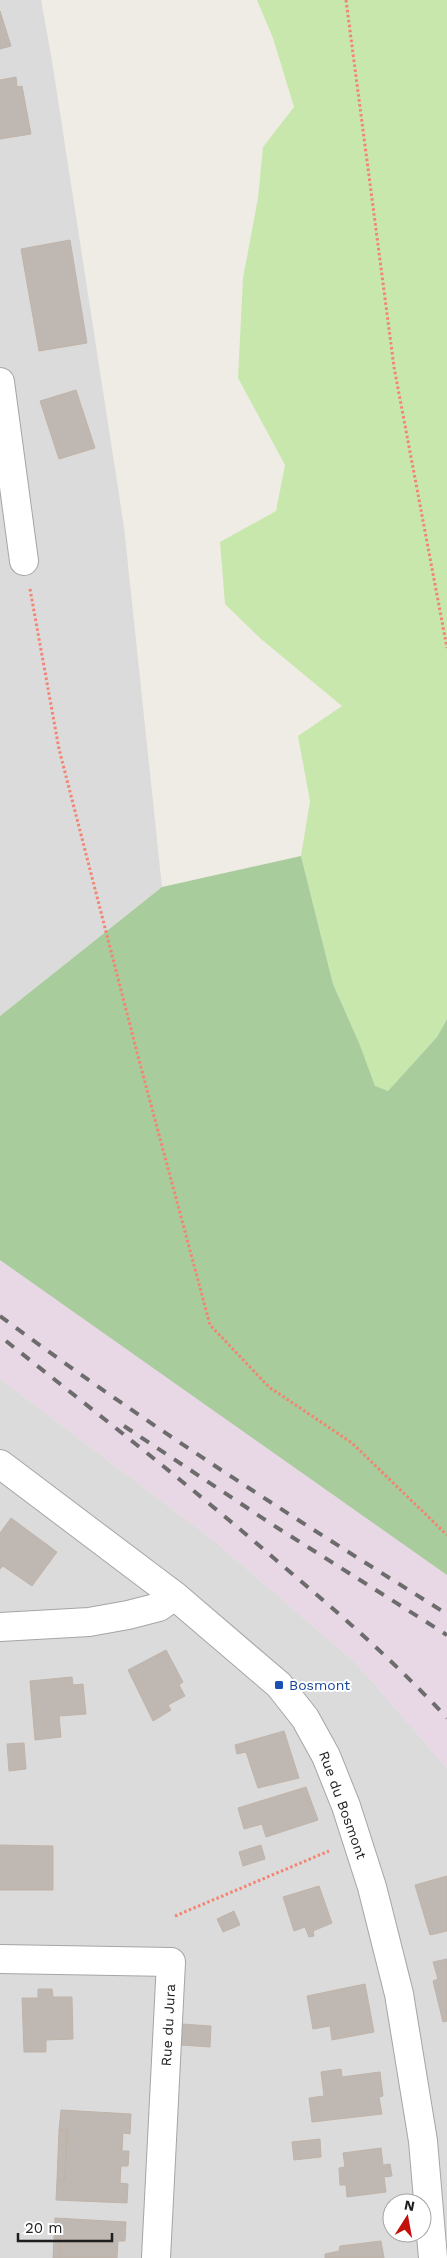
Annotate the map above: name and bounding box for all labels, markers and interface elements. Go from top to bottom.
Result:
place label: Bosmont [289,1677,350,1693]
marker: Bosmont [273,1679,285,1691]
street label: Rue du Bosmont [316,1749,370,1861]
street label: Rue du Jura [158,1983,178,2067]
north arrow [382,2193,432,2243]
text: N [403,2196,416,2214]
scale bar [18,2210,111,2242]
text: 20 m [25,2219,63,2237]

